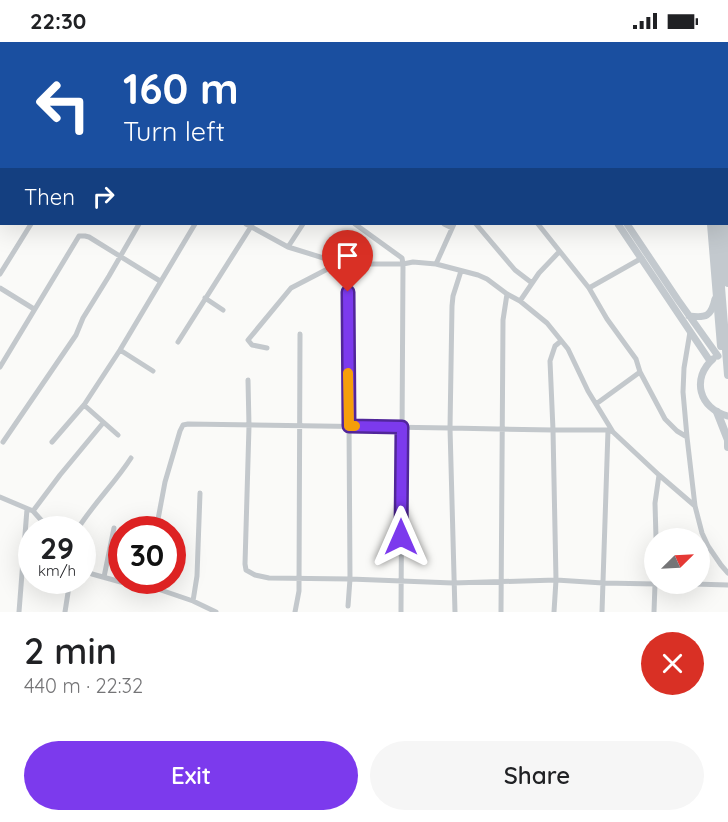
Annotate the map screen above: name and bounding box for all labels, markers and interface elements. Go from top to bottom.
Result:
text: 22:30 [30,7,86,35]
text: 160 m [123,62,239,115]
icon: left [24,66,102,144]
text: Turn left [123,114,225,148]
icon: right [87,180,120,213]
text: Then [24,183,75,211]
pin [322,230,373,292]
icon: arrive [331,239,364,272]
position arrow [369,505,433,569]
speed limit sign: 30 [108,516,186,594]
north arrow [644,528,710,594]
map controls [644,528,710,594]
text: 29 [40,529,74,567]
text: km/h [38,561,76,580]
text: 2 min [24,628,117,673]
button: close [641,632,704,695]
text: 440 m · 22:32 [24,673,143,698]
button: Exit [24,741,358,810]
button: Share [370,741,704,810]

